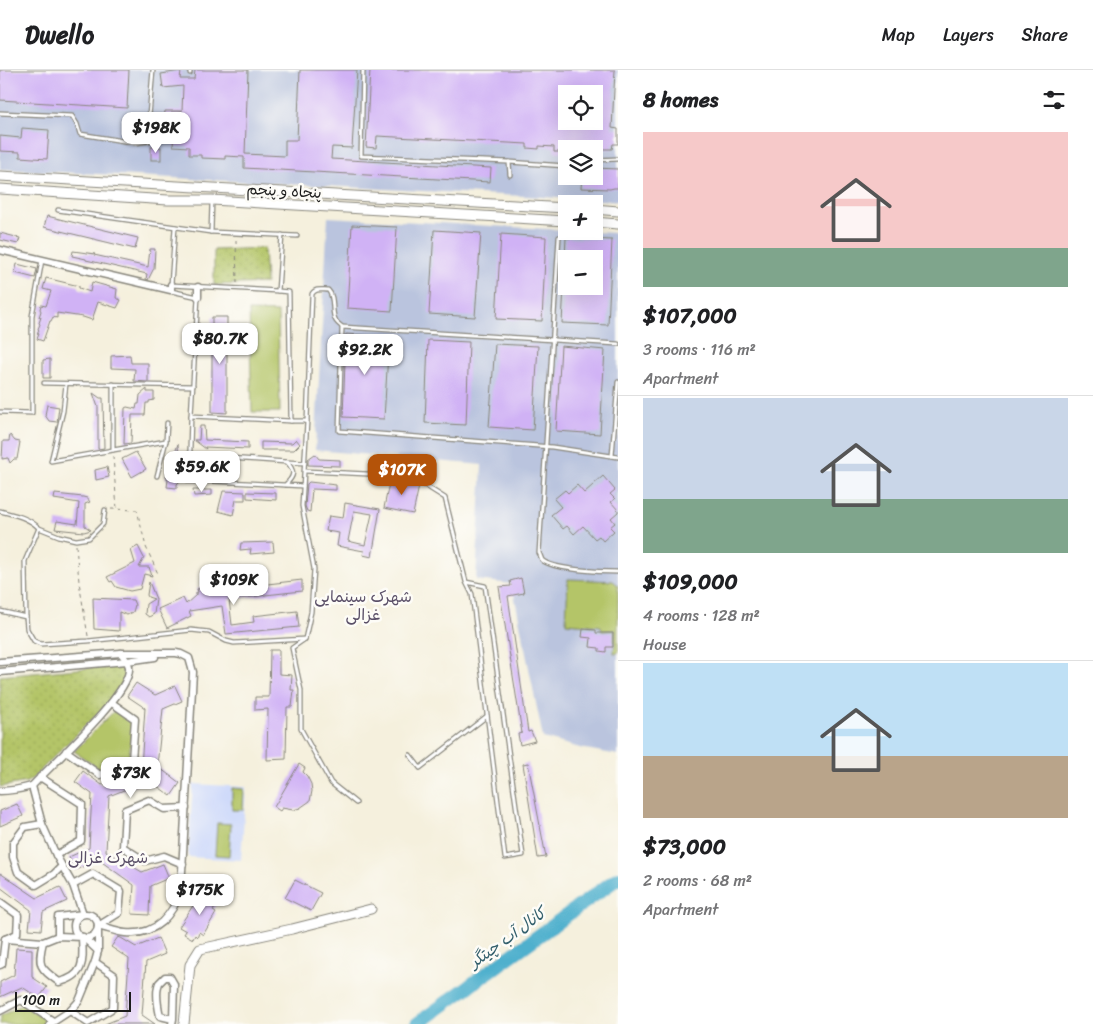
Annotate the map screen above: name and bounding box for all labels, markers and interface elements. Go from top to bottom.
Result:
text: Dwello [25,14,94,56]
text: Map [882,19,915,51]
text: Layers [943,19,994,51]
text: Share [1022,19,1068,51]
text: 8 homes [643,81,718,119]
map controls [558,85,603,295]
button: locate [558,85,603,130]
icon: filters [1040,86,1068,114]
pin: $198K [121,112,191,154]
text: $198K [133,113,179,142]
button: layers [558,140,603,185]
icon: home [811,165,901,255]
street label: پنجاه و پنجم [246,176,322,206]
button: + [558,195,603,240]
button: − [558,250,603,295]
text: $107,000 [643,297,737,335]
pin: $80.7K [179,322,261,365]
text: $80.7K [193,324,247,353]
pin: $92.2K [324,334,406,376]
text: $92.2K [338,335,392,364]
text: 3 rooms · 116 m² [643,335,756,364]
text: Apartment [643,364,719,393]
icon: home [811,430,901,520]
pin: $59.6K [161,450,243,493]
text: $59.6K [175,452,229,481]
pin: $107K [367,454,437,496]
text: $107K [379,455,425,484]
text: $109,000 [643,563,738,601]
pin: $109K [199,564,269,606]
text: $109K [210,565,258,594]
district label: شهرک سینمایی غزالی [314,582,412,629]
text: 4 rooms · 128 m² [643,601,760,630]
text: House [643,630,686,659]
icon: home [811,695,901,785]
pin: $73K [101,756,161,799]
text: $73K [112,758,150,787]
text: $73,000 [643,828,726,866]
district label: شهرک غزالی [68,843,148,872]
text: 2 rooms · 68 m² [643,866,752,895]
pin: $175K [165,874,235,916]
text: $175K [177,875,223,904]
text: Apartment [643,895,719,924]
water label: کانال آب چیتگر [461,897,555,977]
text: 100 m [22,988,60,1013]
scale bar [15,989,131,1012]

